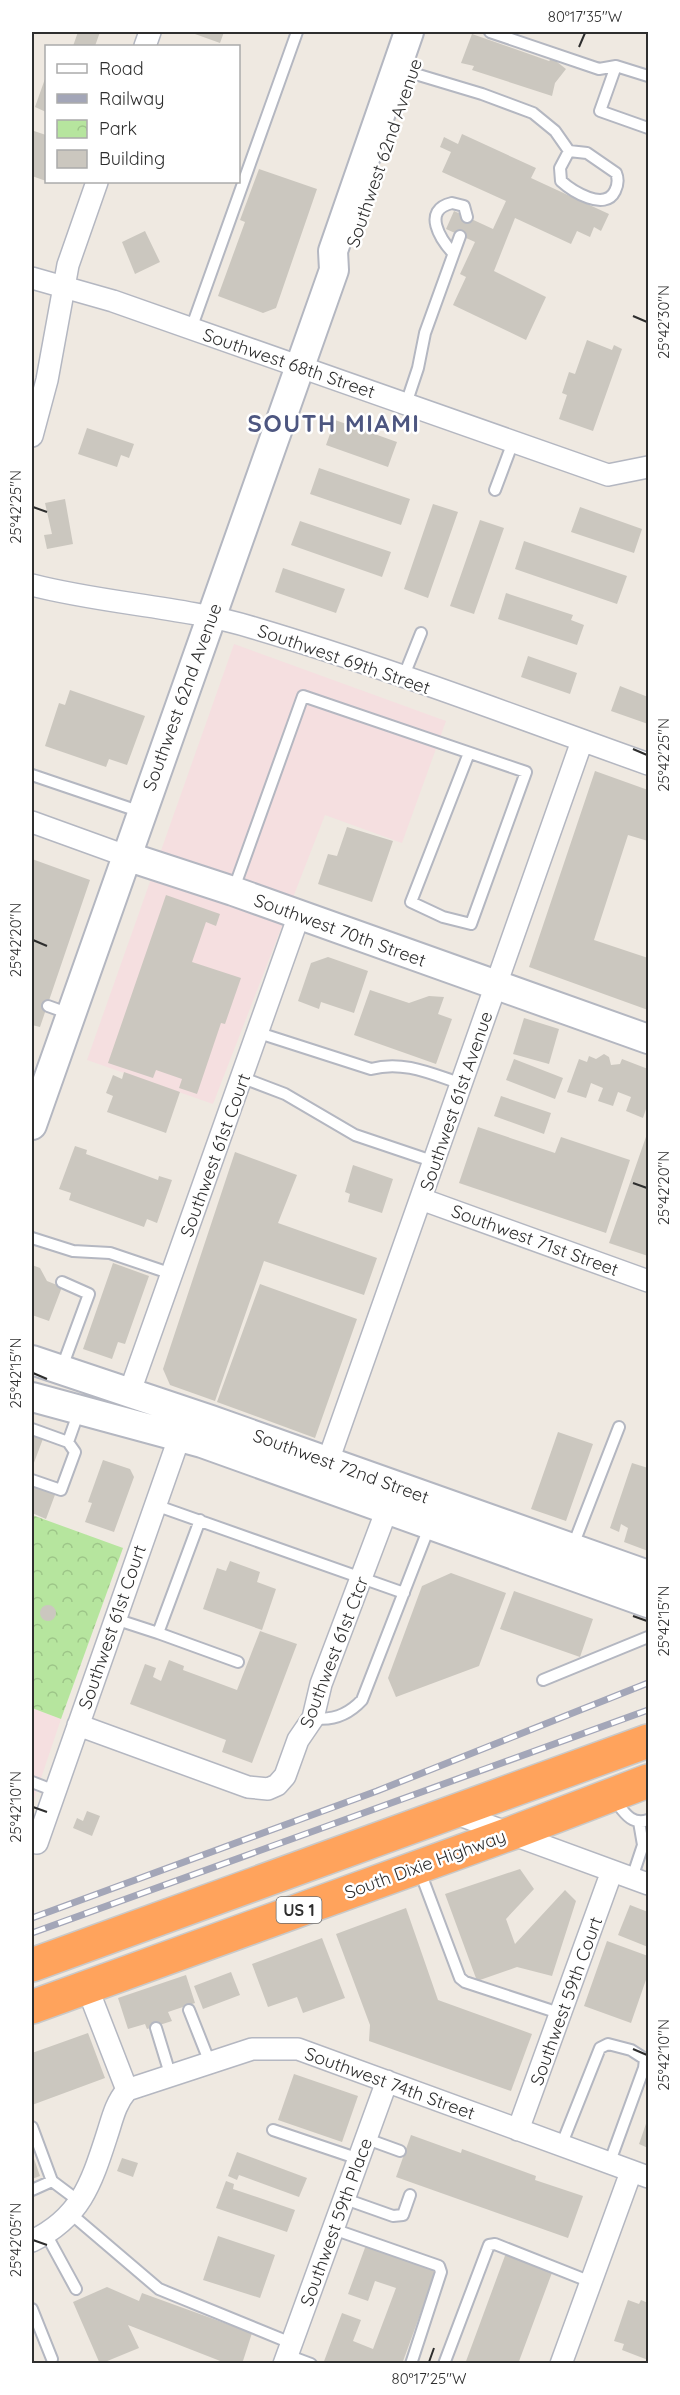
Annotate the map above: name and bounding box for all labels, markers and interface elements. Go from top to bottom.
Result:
text: 80°17'35"W [548,7,623,26]
legend [45,45,240,183]
street label: Southwest 62nd Avenue [341,56,427,250]
text: Road [99,57,144,80]
text: Railway [99,87,165,110]
text: Park [99,117,137,140]
text: Building [99,147,165,170]
text: 25°42'30"N [654,285,673,359]
street label: Southwest 68th Street [200,323,378,403]
district label: SOUTH MIAMI [248,408,420,438]
text: 25°42'25"N [6,470,25,544]
street label: Southwest 62nd Avenue [137,600,227,794]
street label: Southwest 69th Street [255,619,433,699]
text: 25°42'25"N [654,718,673,792]
street label: Southwest 70th Street [251,888,429,972]
text: 25°42'20"N [6,903,25,977]
street label: Southwest 61st Avenue [415,1008,497,1194]
street label: Southwest 61st Court [175,1070,255,1240]
text: 25°42'20"N [654,1151,673,1225]
street label: Southwest 71st Street [448,1199,622,1281]
text: 25°42'15"N [6,1338,25,1408]
street label: Southwest 72nd Street [250,1423,432,1509]
street label: Southwest 61st Court [73,1542,151,1712]
street label: Southwest 61st Ctcr [295,1573,374,1731]
text: 25°42'15"N [654,1586,673,1656]
text: 25°42'10"N [6,1771,25,1843]
street label: South Dixie Highway [341,1824,509,1904]
road number: US 1 [276,1897,322,1923]
street label: Southwest 59th Court [525,1914,607,2088]
text: 25°42'10"N [654,2019,673,2091]
street label: Southwest 74th Street [302,2042,478,2124]
street label: Southwest 59th Place [295,2135,377,2309]
text: 25°42'05"N [6,2203,25,2277]
text: 80°17'25"W [392,2369,467,2388]

